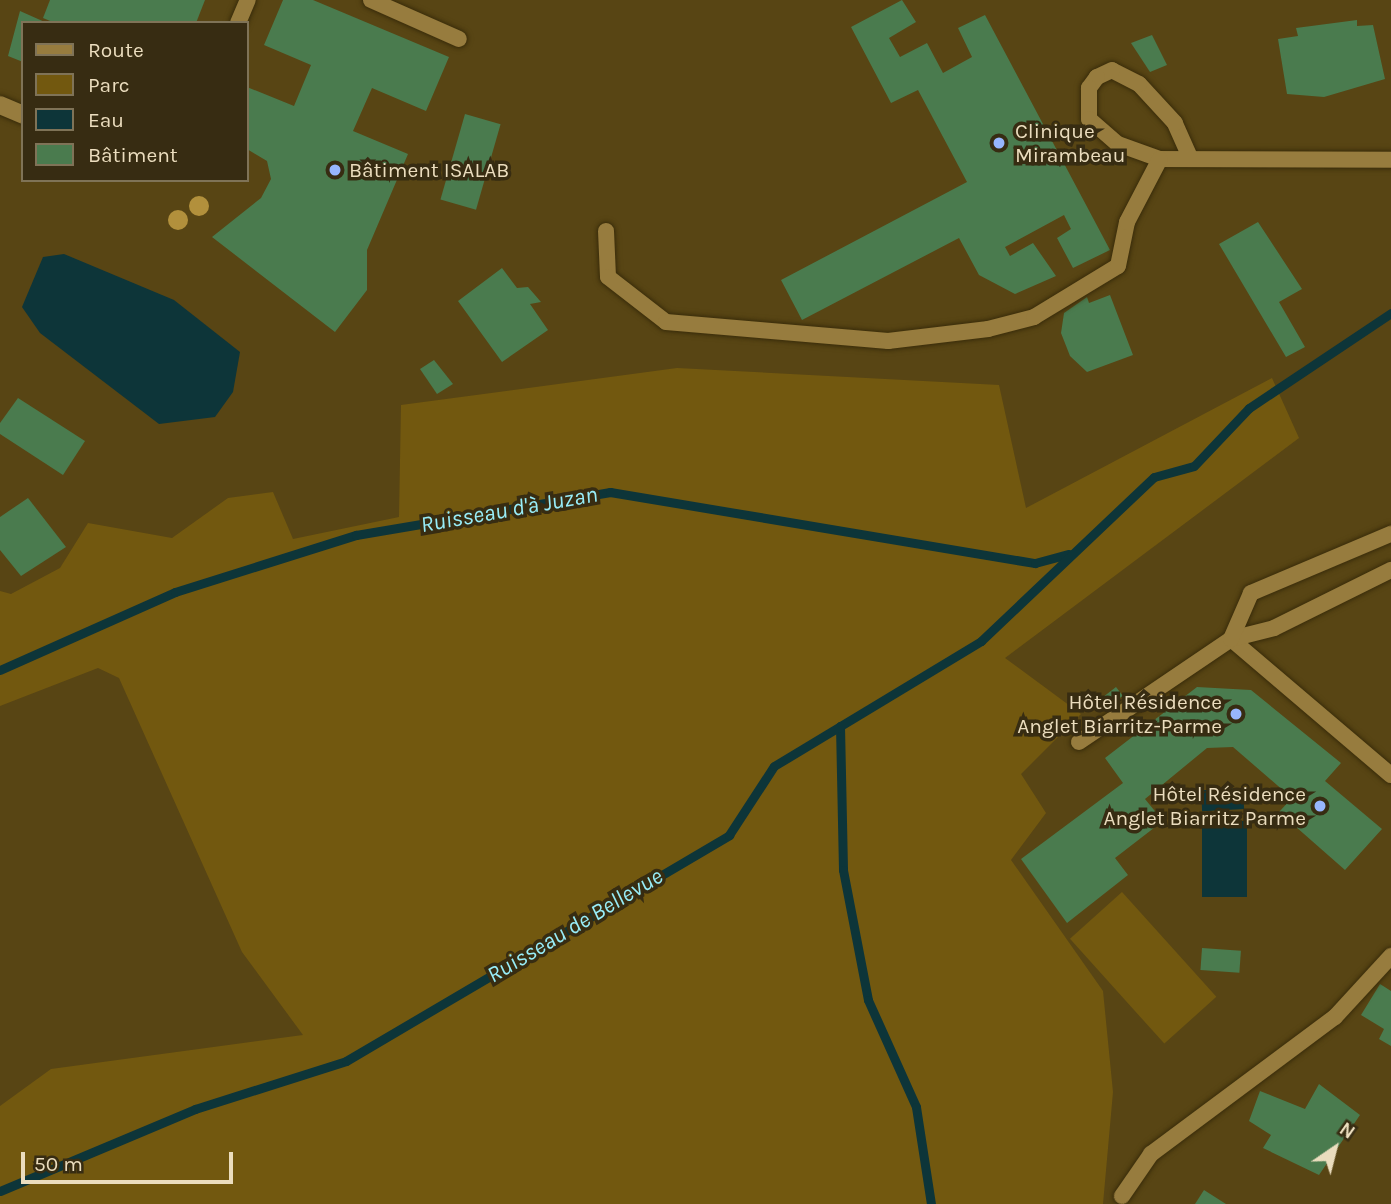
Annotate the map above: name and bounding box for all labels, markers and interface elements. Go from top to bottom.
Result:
legend [21,21,248,182]
text: Route [88,38,144,62]
text: Parc [88,73,130,97]
text: Eau [88,108,124,132]
place label: Clinique Mirambeau [1015,118,1125,168]
marker: Clinique Mirambeau [989,133,1009,153]
text: Bâtiment [88,143,178,167]
place label: Bâtiment ISALAB [349,157,509,183]
marker: Bâtiment ISALAB [327,162,343,178]
water label: Ruisseau d'à Juzan [418,481,600,539]
place label: Hôtel Résidence Anglet Biarritz-Parme [1017,689,1222,739]
marker: Hôtel Résidence Anglet Biarritz-Parme [1228,706,1244,722]
place label: Hôtel Résidence Anglet Biarritz Parme [1103,781,1306,831]
marker: Hôtel Résidence Anglet Biarritz Parme [1312,798,1328,814]
water label: Ruisseau de Bellevue [482,863,668,989]
north arrow [1300,1113,1370,1183]
text: N [1335,1118,1359,1144]
scale bar [24,1138,236,1182]
text: 50 m [34,1152,83,1176]

